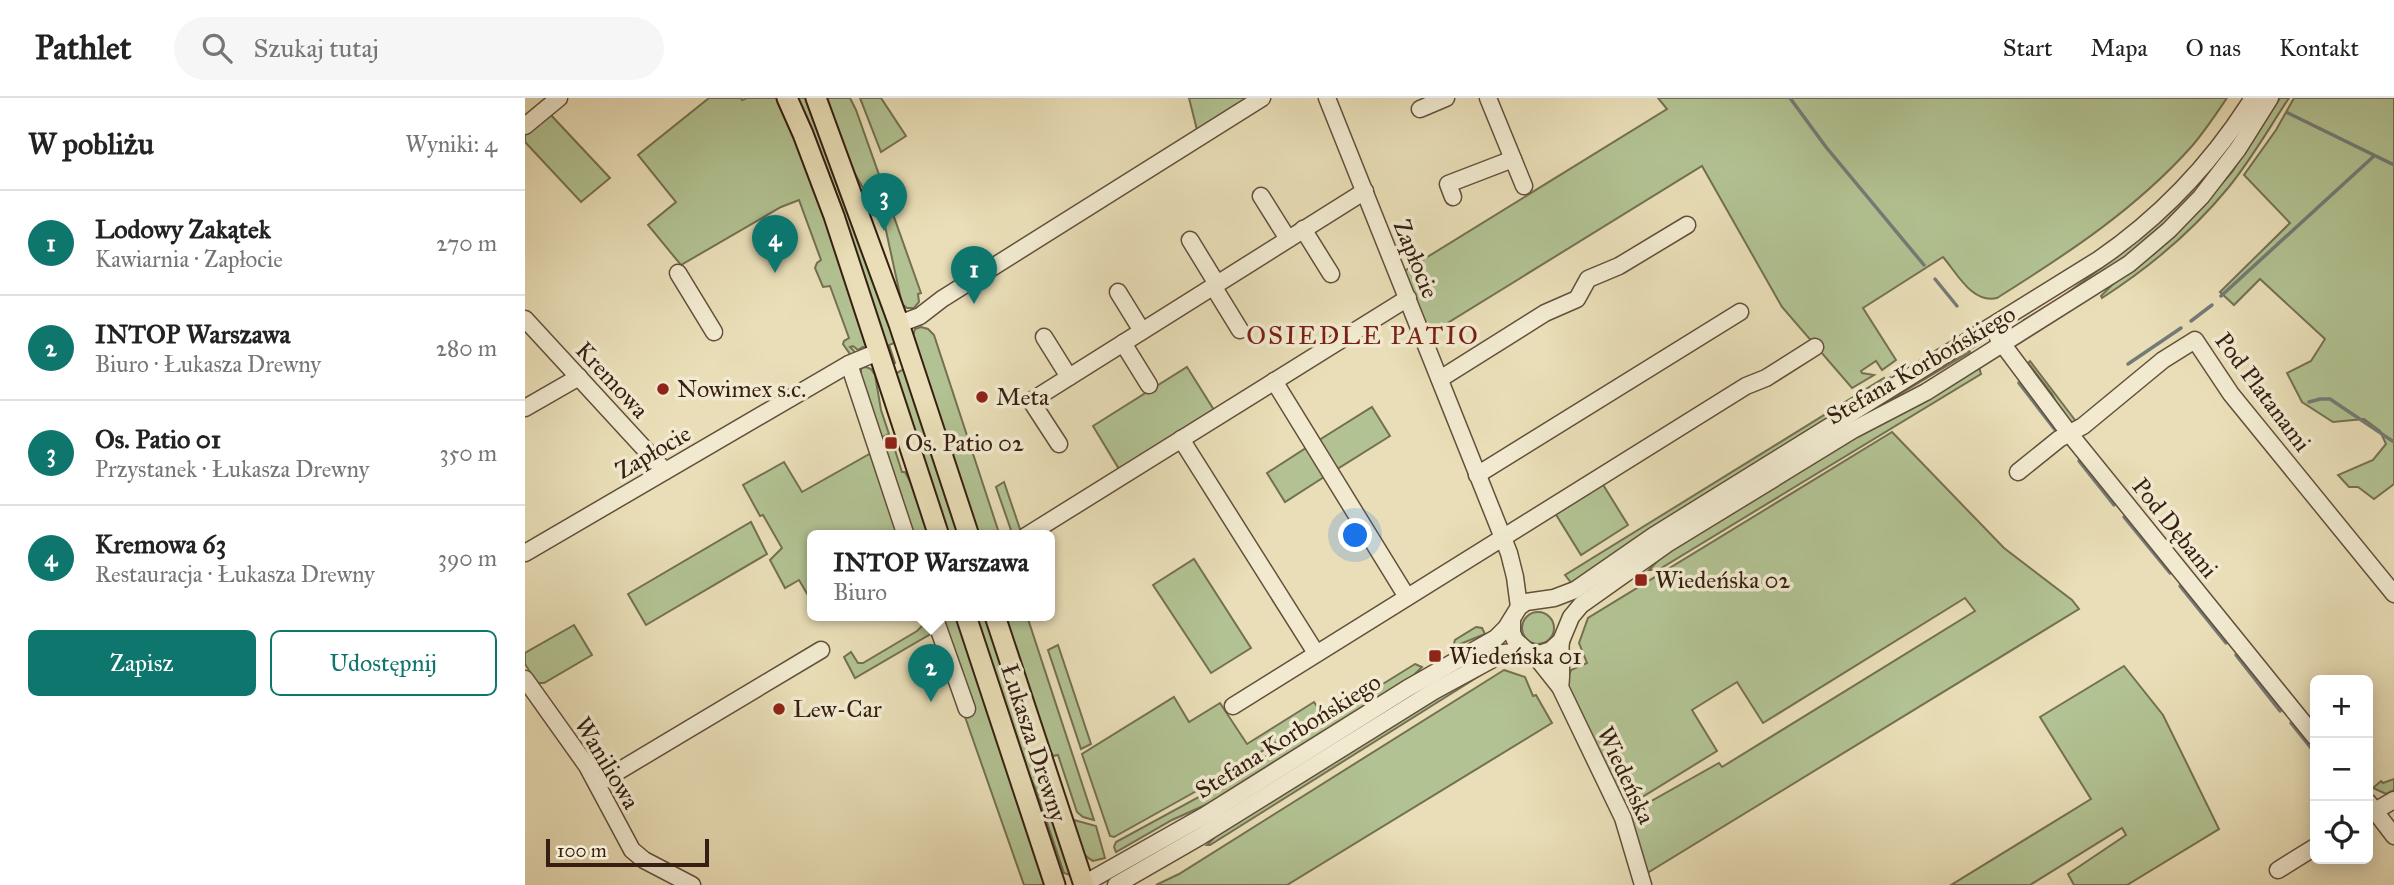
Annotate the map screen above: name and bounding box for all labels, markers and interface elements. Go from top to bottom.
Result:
search box [174,17,664,80]
text: Pathlet [35,28,132,68]
icon: search [198,29,236,67]
text: Szukaj tutaj [254,32,379,64]
text: Start [2003,33,2053,63]
text: Mapa [2091,33,2148,63]
text: O nas [2186,33,2241,63]
text: Kontakt [2279,33,2359,63]
text: W pobliżu [28,126,154,162]
text: Wyniki: 4 [405,130,497,158]
pin: 3 [861,173,907,231]
text: Lodowy Zakątek [95,213,271,245]
pin: 4 [752,215,798,273]
street label: Zapłocie [1387,215,1445,303]
text: 1 [46,229,56,257]
text: 270 m [436,229,497,257]
text: Kawiarnia · Zapłocie [95,245,283,273]
pin: 1 [951,246,997,304]
street label: Stefana Korbońskiego [1821,299,2021,431]
text: INTOP Warszawa [95,318,290,350]
district label: OSIEDLE PATIO [1246,319,1480,351]
street label: Pod Platanami [2208,326,2318,458]
text: 2 [45,334,57,362]
text: 280 m [436,334,497,362]
street label: Kremowa [569,335,656,425]
text: Biuro · Łukasza Drewny [95,350,321,378]
place label: Nowimex s.c. [677,374,806,404]
marker: Nowimex s.c. [655,381,671,397]
place label: Meta [996,382,1050,412]
marker: Meta [974,389,990,405]
street label: Zapłocie [610,418,696,486]
text: Os. Patio 01 [95,423,221,455]
place label: Os. Patio 02 [905,428,1024,458]
marker: Os. Patio 02 [883,435,899,451]
text: 3 [46,439,56,467]
text: 350 m [439,439,497,467]
text: Przystanek · Łukasza Drewny [95,455,369,483]
street label: Pod Dębami [2126,472,2225,584]
your location [1338,518,1372,552]
text: Kremowa 63 [95,528,226,560]
popup [807,530,1055,621]
text: 4 [45,544,57,572]
text: 390 m [438,544,497,572]
text: INTOP Warszawa [833,546,1029,578]
text: Restauracja · Łukasza Drewny [95,560,375,588]
place label: Wiedeńska 02 [1655,565,1790,595]
marker: Wiedeńska 02 [1633,572,1649,588]
text: Biuro [833,578,887,606]
button: Zapisz [28,630,256,696]
button: Udostępnij [270,630,497,696]
place label: Wiedeńska 01 [1449,641,1582,671]
pin: 2 [908,644,954,702]
marker: Wiedeńska 01 [1427,648,1443,664]
street label: Łukasza Drewny [994,660,1074,826]
street label: Stefana Korbońskiego [1190,667,1386,805]
map controls [2310,675,2373,864]
button: + [2310,675,2373,738]
place label: Lew-Car [793,694,882,724]
marker: Lew-Car [771,701,787,717]
street label: Waniliowa [568,711,647,815]
street label: Wiedeńska [1590,721,1662,829]
button: − [2310,738,2373,801]
button: locate [2310,801,2373,864]
scale bar [546,836,709,868]
text: 100 m [557,839,607,862]

